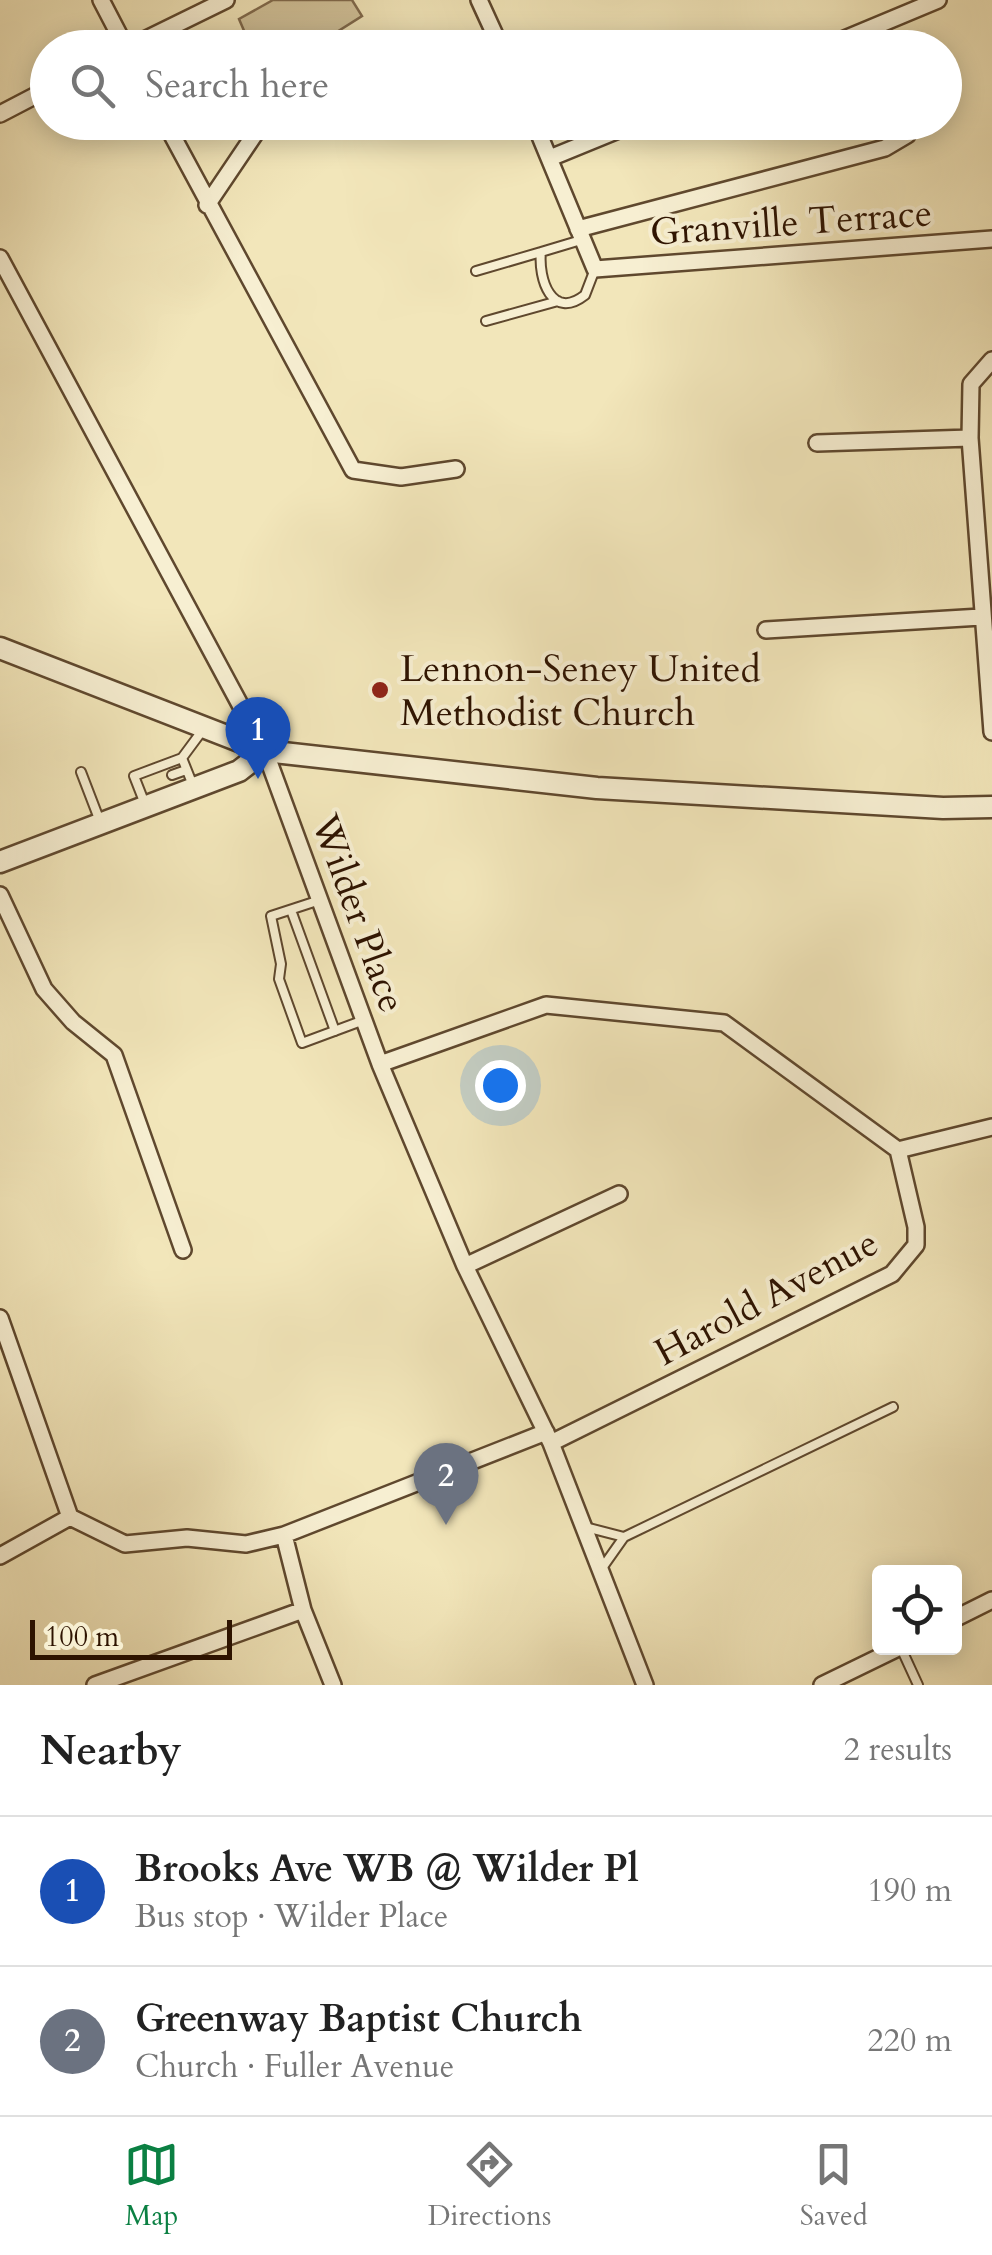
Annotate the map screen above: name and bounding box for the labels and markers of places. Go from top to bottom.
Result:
place label: Lennon-Seney United Methodist Church [400,643,761,739]
marker: Lennon-Seney United Methodist Church [369,679,391,701]
pin: 1 [226,696,290,779]
pin: 2 [414,1442,478,1525]

